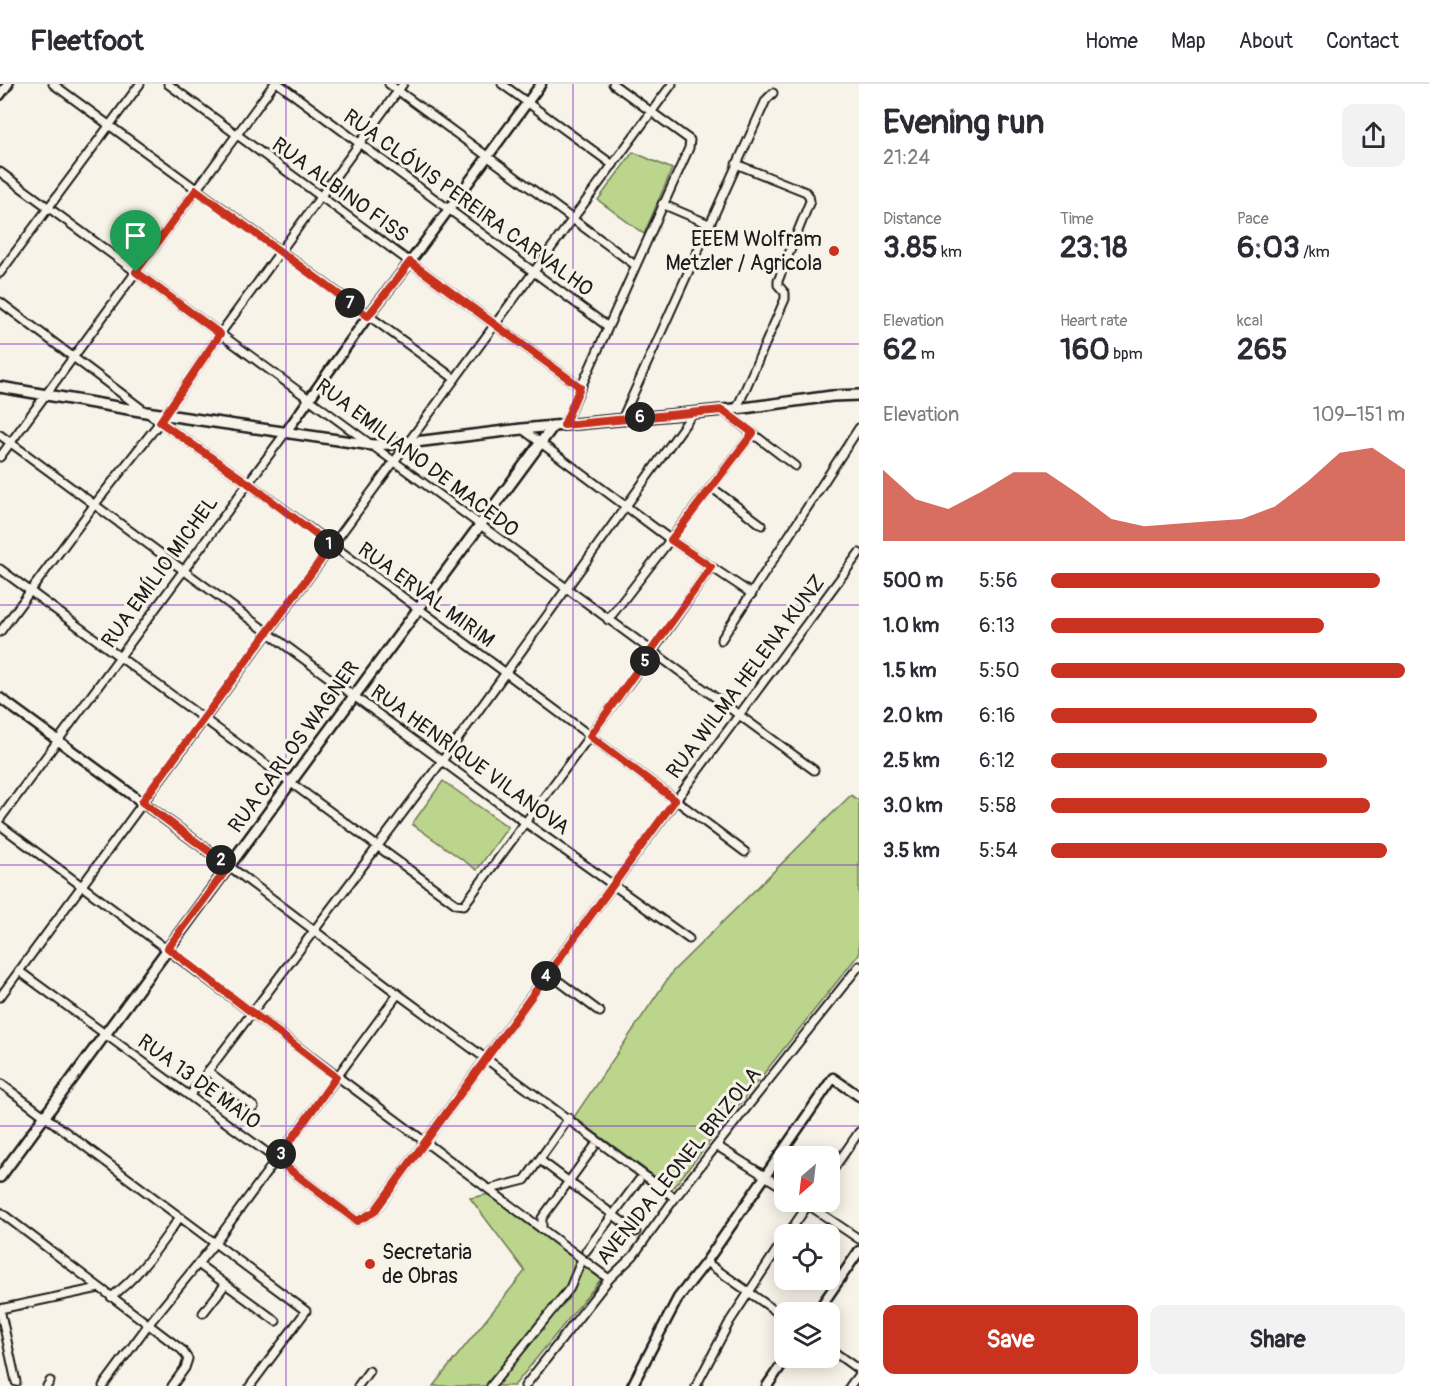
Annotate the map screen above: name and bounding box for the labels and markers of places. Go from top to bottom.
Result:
pin [110,210,161,272]
place label: EEEM Wolfram Metzler / Agricola [665,226,822,277]
marker: EEEM Wolfram Metzler / Agricola [827,244,841,258]
pin: 7 [335,288,365,318]
pin: 6 [625,402,655,432]
pin: 1 [314,529,344,559]
pin: 5 [630,646,660,676]
pin: 2 [206,845,236,875]
pin: 4 [531,961,561,991]
pin: 3 [266,1139,296,1169]
place label: Secretaria de Obras [382,1239,472,1290]
marker: Secretaria de Obras [363,1257,377,1271]

